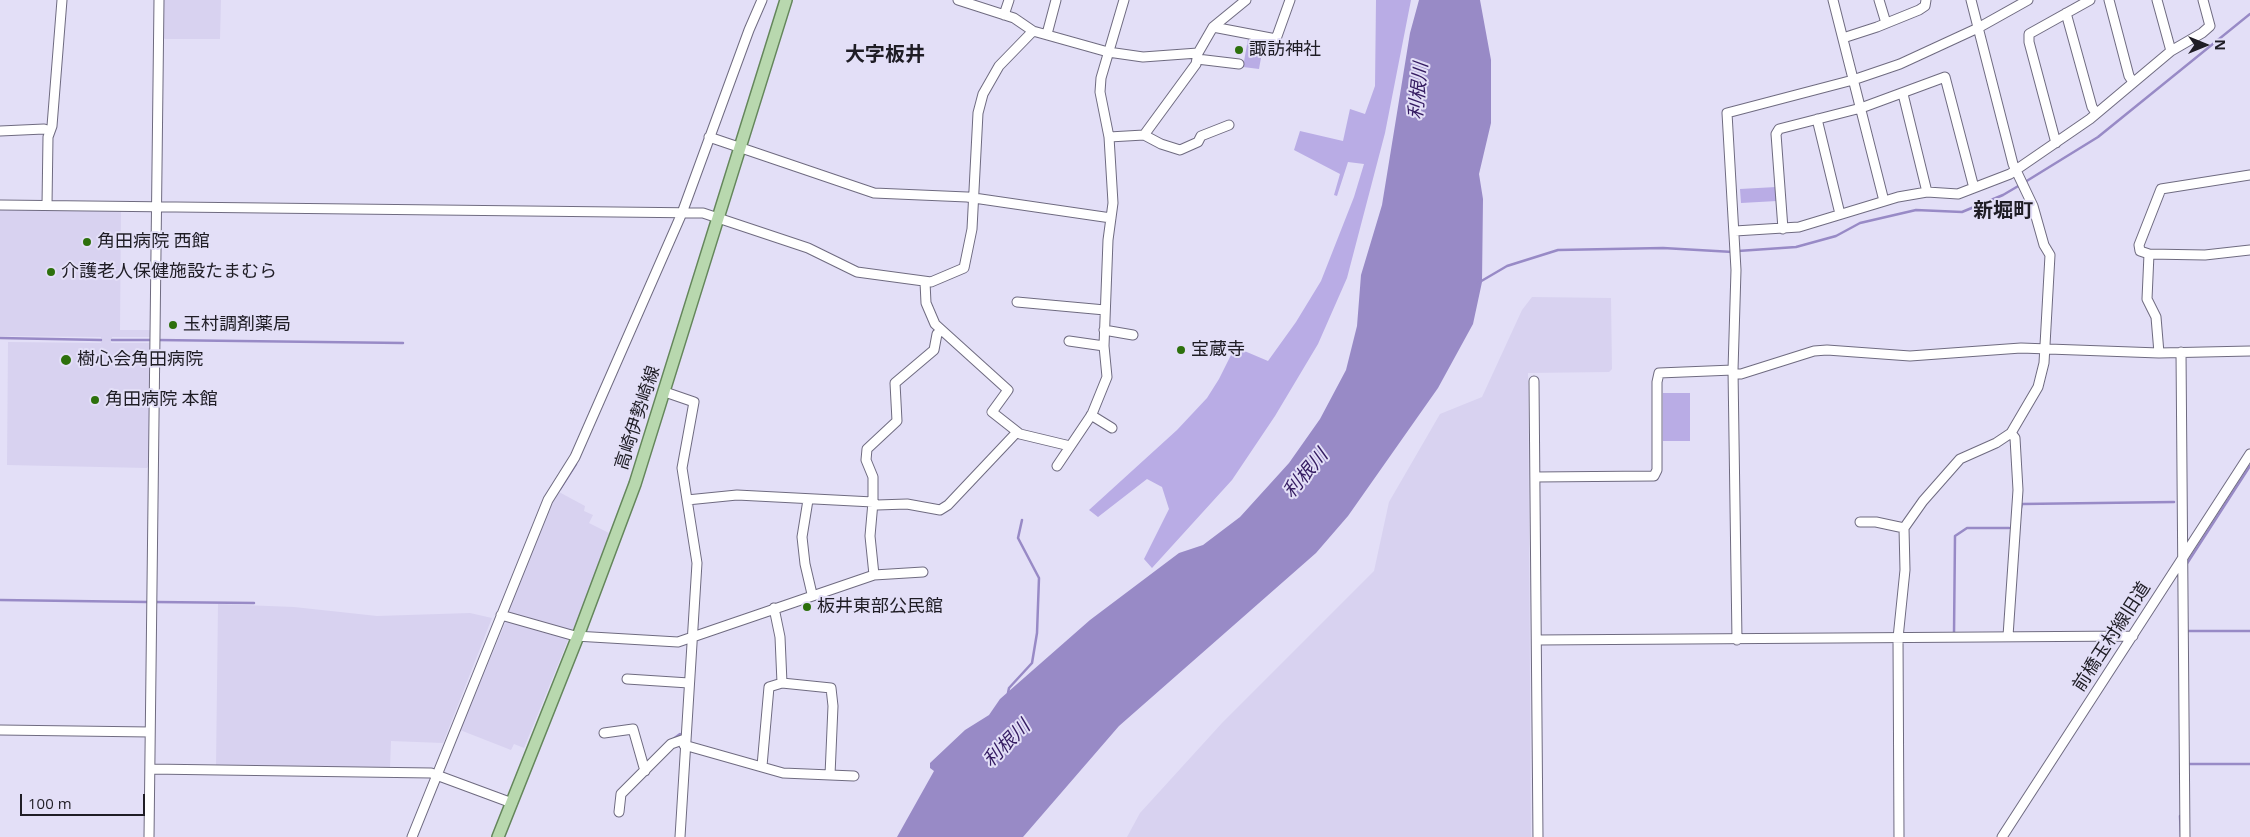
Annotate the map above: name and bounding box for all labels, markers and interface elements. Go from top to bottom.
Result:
north arrow [2180,20,2230,70]
place label: 諏訪神社 [1249,39,1321,61]
text: N [2211,39,2230,51]
district label: 大字板井 [845,43,925,67]
marker: 諏訪神社 [1233,44,1245,56]
water label: 利根川 [1405,61,1433,121]
district label: 新堀町 [1973,199,2033,223]
place label: 角田病院 西館 [97,231,210,253]
marker: 角田病院 西館 [81,236,93,248]
place label: 介護老人保健施設たまむら [61,261,277,283]
marker: 介護老人保健施設たまむら [45,266,57,278]
place label: 玉村調剤薬局 [183,314,291,336]
marker: 玉村調剤薬局 [167,319,179,331]
place label: 宝蔵寺 [1191,339,1245,361]
marker: 宝蔵寺 [1175,344,1187,356]
place label: 樹心会角田病院 [77,349,203,371]
marker: 樹心会角田病院 [59,353,73,367]
street label: 高崎伊勢崎線 [611,363,665,473]
place label: 角田病院 本館 [105,389,218,411]
marker: 角田病院 本館 [89,394,101,406]
water label: 利根川 [1279,445,1333,503]
street label: 前橋玉村線旧道 [2069,578,2155,696]
place label: 板井東部公民館 [817,596,943,618]
marker: 板井東部公民館 [801,601,813,613]
water label: 利根川 [979,716,1035,772]
scale bar [22,784,148,816]
text: 100 m [28,793,72,813]

